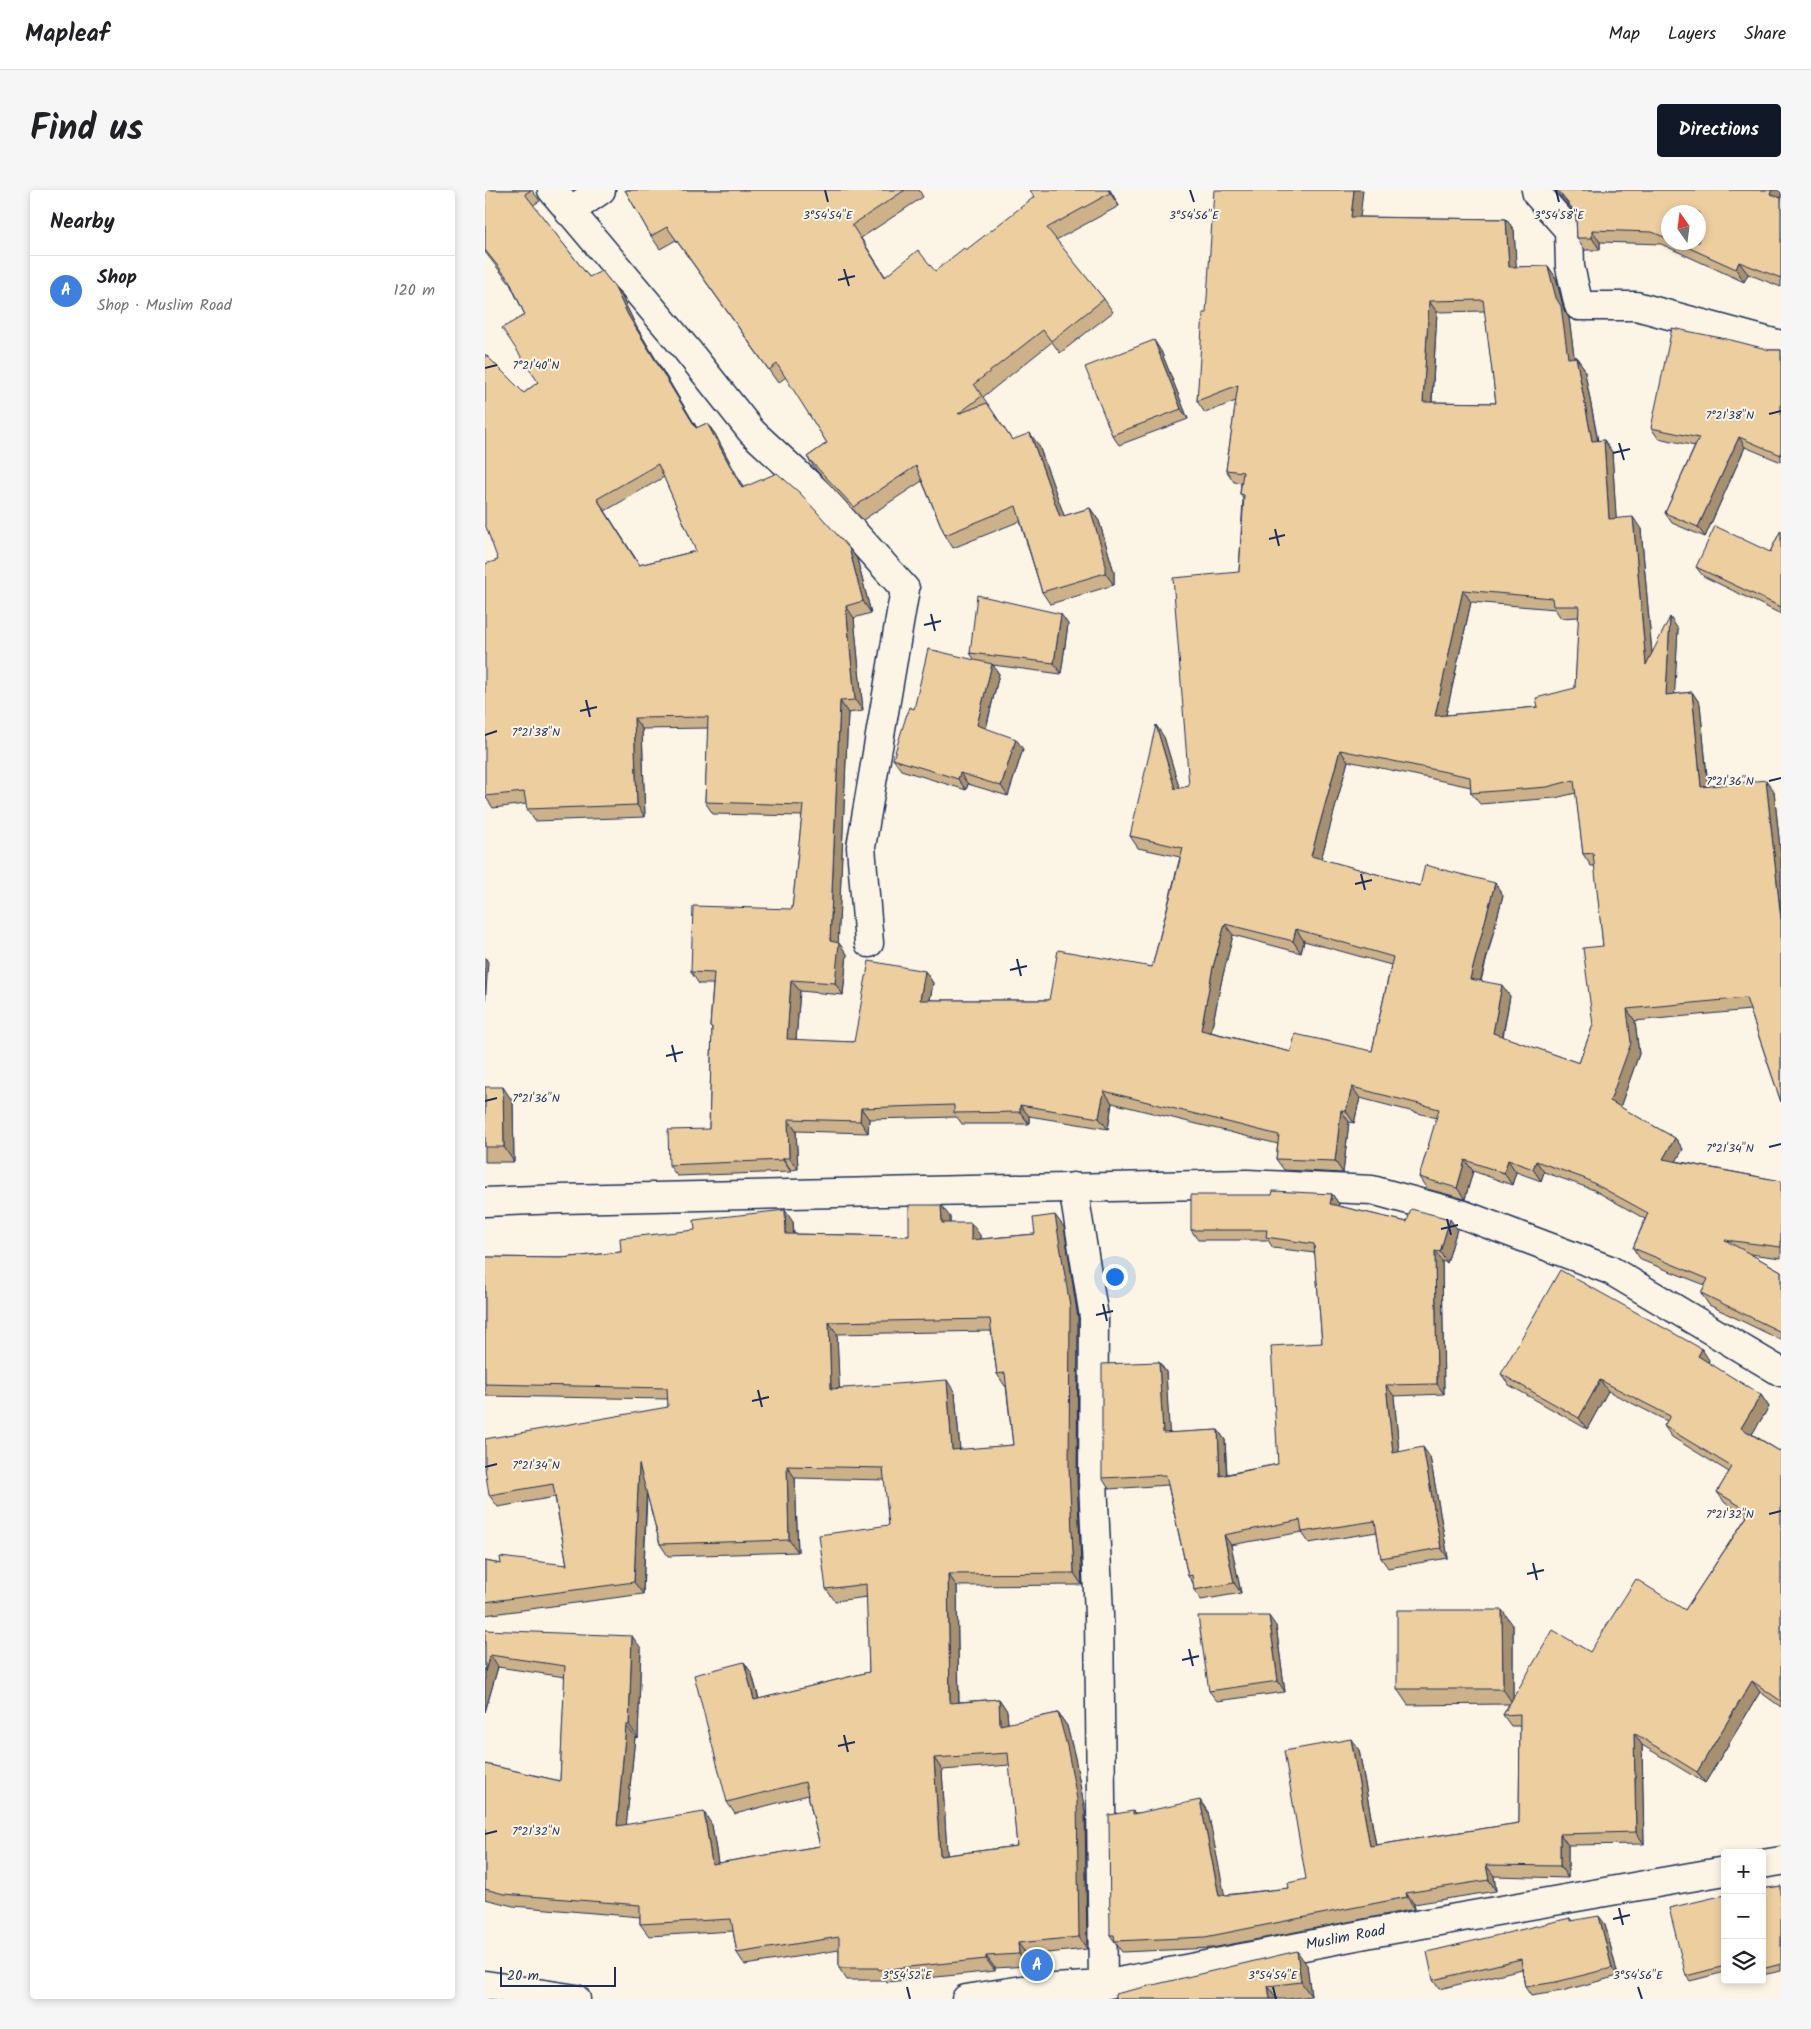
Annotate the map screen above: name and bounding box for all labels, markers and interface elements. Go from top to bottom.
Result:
text: Mapleaf [25,15,109,54]
text: Map [1609,20,1640,49]
text: Layers [1668,20,1716,49]
text: Share [1744,20,1786,49]
text: Find us [30,102,143,158]
button: Directions [1657,104,1781,157]
north arrow [1661,205,1706,250]
text: Nearby [50,206,115,239]
text: 3°54'54"E [803,206,854,225]
text: 3°54'56"E [1169,206,1220,225]
text: 3°54'58"E [1534,206,1585,225]
text: Shop [97,263,137,293]
text: A [61,278,71,303]
text: 120 m [394,278,435,303]
text: Shop · Muslim Road [97,293,232,318]
text: 7°21'40"N [513,356,559,375]
text: 7°21'38"N [1706,406,1754,425]
text: 7°21'38"N [512,723,560,742]
text: 7°21'36"N [1706,772,1754,791]
text: 7°21'36"N [512,1089,560,1108]
text: 7°21'34"N [1706,1139,1754,1158]
your location [1102,1264,1128,1290]
text: 7°21'34"N [512,1456,560,1475]
text: 7°21'32"N [1706,1505,1754,1524]
text: 7°21'32"N [512,1822,560,1841]
map controls [1721,1849,1766,1984]
button: + [1721,1849,1766,1894]
button: − [1721,1894,1766,1939]
street label: Muslim Road [1304,1919,1388,1957]
button: layers [1721,1939,1766,1984]
pin: A [1021,1946,1053,1984]
scale bar [500,1964,616,1987]
text: 20 m [507,1965,539,1987]
text: 3°54'52"E [882,1966,933,1985]
text: 3°54'54"E [1248,1966,1299,1985]
text: 3°54'56"E [1613,1966,1664,1985]

